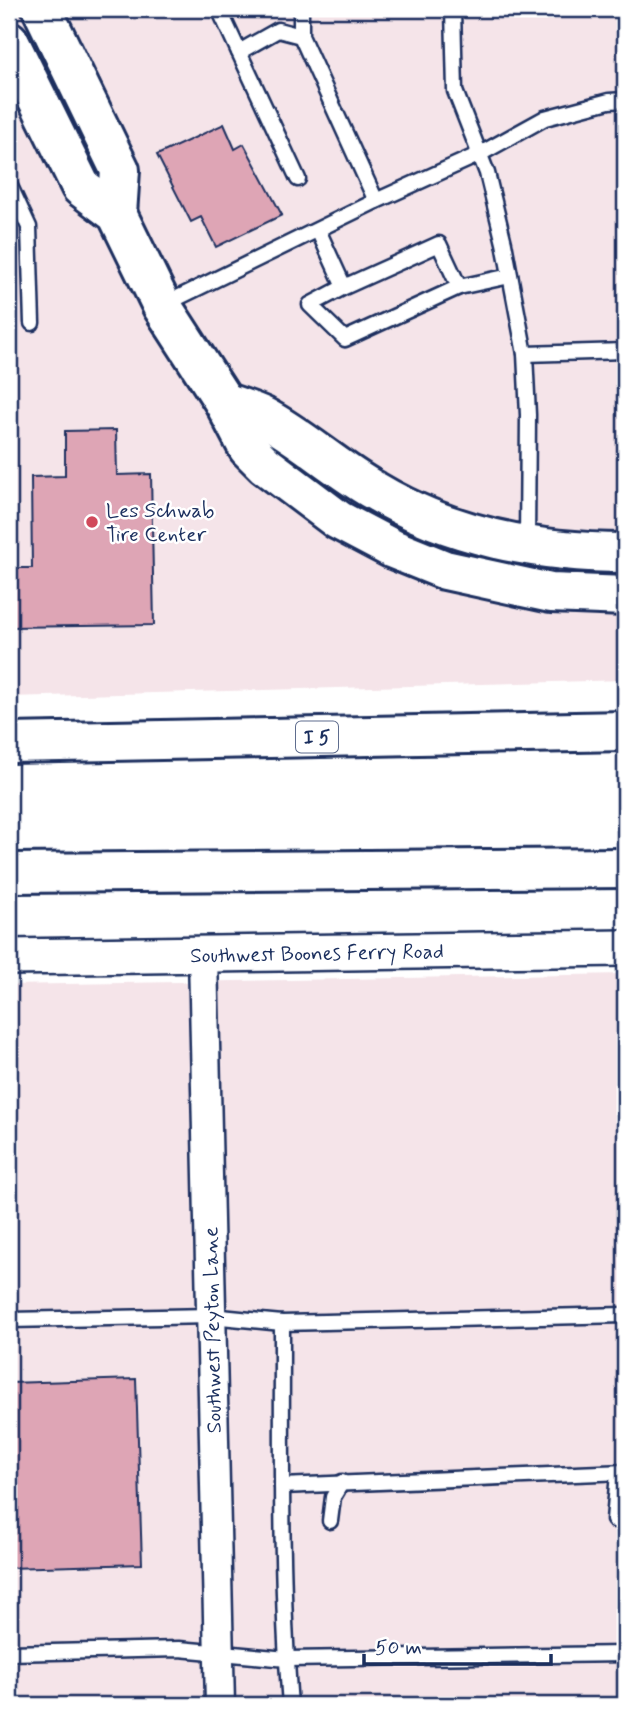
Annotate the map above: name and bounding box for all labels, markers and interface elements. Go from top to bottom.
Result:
place label: Les Schwab Tire Center [106,497,214,549]
marker: Les Schwab Tire Center [84,514,100,530]
road number: I 5 [296,722,338,752]
street label: Southwest Boones Ferry Road [190,938,444,970]
street label: Southwest Peyton Lane [197,1226,229,1434]
scale bar [364,1623,552,1667]
text: 50 m [375,1634,422,1662]

